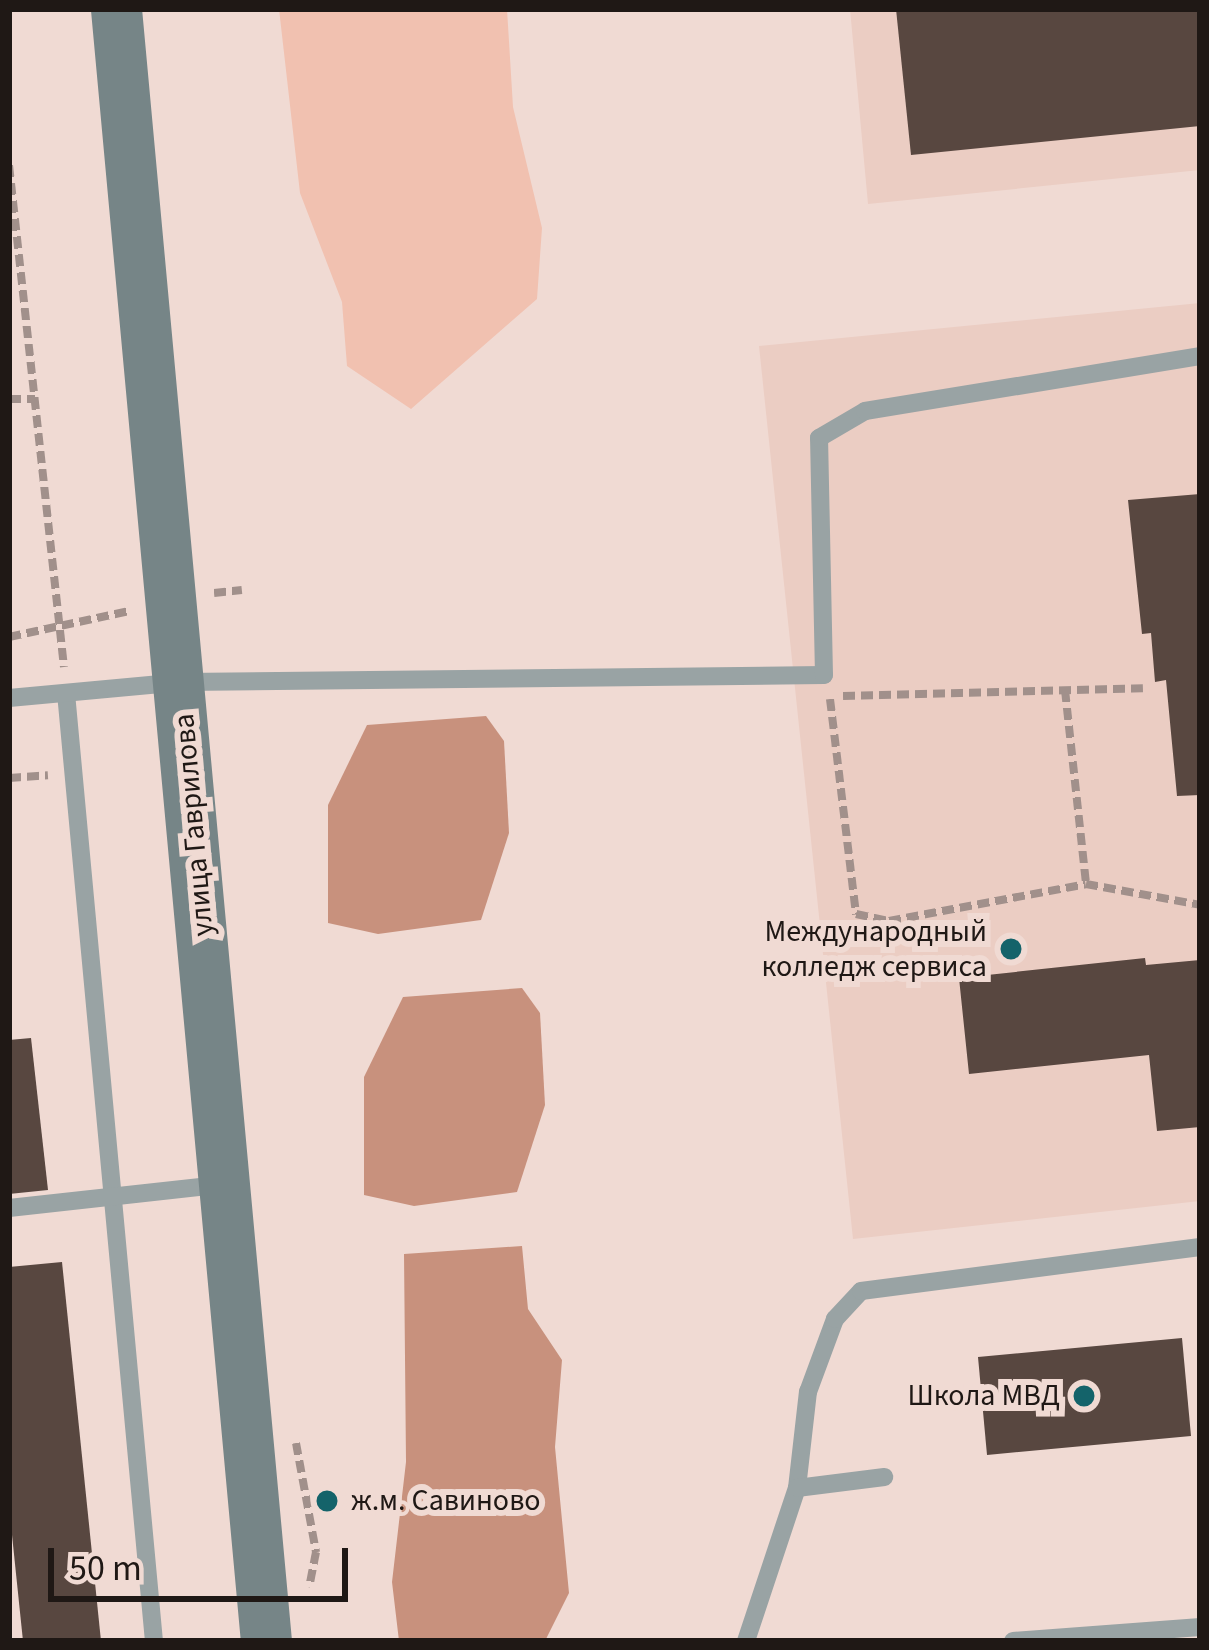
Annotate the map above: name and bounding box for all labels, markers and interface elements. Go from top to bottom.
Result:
street label: улица Гаврилова [166,712,222,938]
place label: Международный колледж сервиса [762,914,987,984]
marker: Международный колледж сервиса [998,936,1024,962]
place label: Школа МВД [908,1378,1060,1414]
marker: Школа МВД [1071,1383,1097,1409]
place label: ж.м. Савиново [351,1483,541,1519]
marker: ж.м. Савиново [314,1488,340,1514]
scale bar [54,1524,354,1598]
text: 50 m [69,1543,142,1594]

